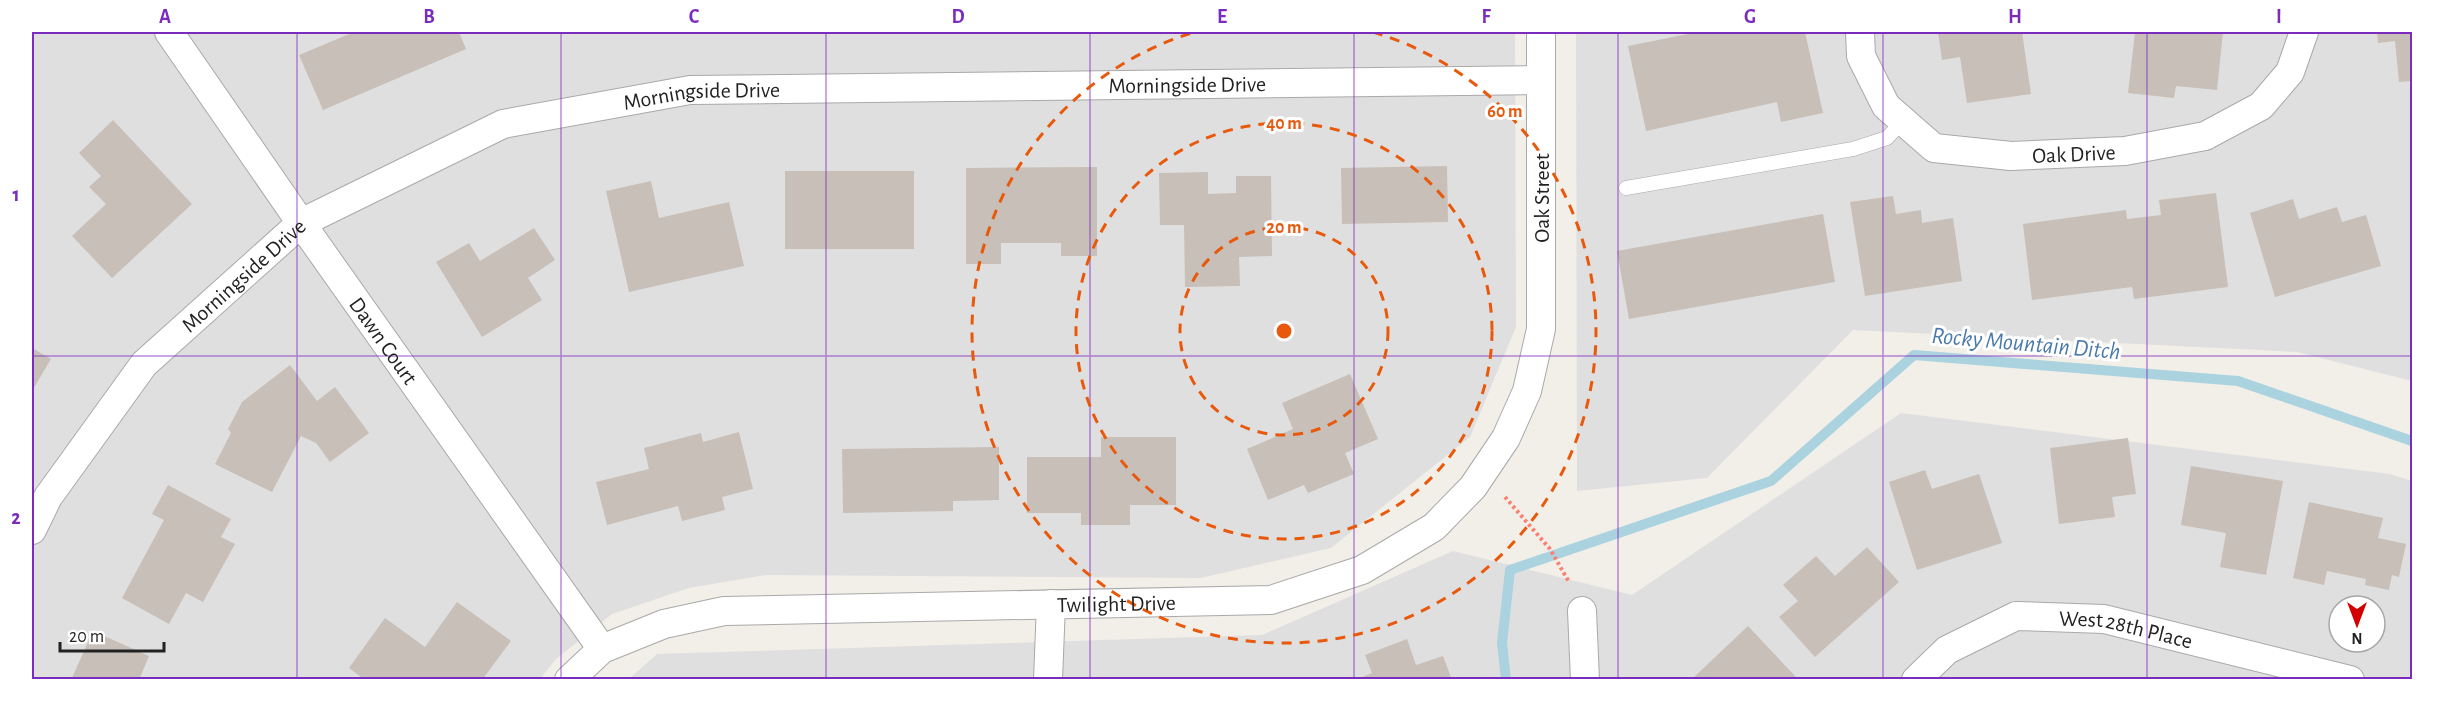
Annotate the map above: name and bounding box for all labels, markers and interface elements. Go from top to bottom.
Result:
text: A [159,7,171,27]
text: B [423,7,435,27]
text: C [689,7,700,27]
text: D [951,7,965,27]
text: E [1217,7,1227,27]
text: F [1481,7,1491,27]
text: G [1744,7,1756,27]
text: H [2008,7,2022,27]
text: I [2276,7,2282,27]
street label: Morningside Drive [1108,73,1266,97]
street label: Morningside Drive [622,79,780,114]
text: 60 m [1487,103,1523,121]
text: 40 m [1266,115,1302,133]
street label: Oak Drive [2032,141,2116,167]
street label: Oak Street [1531,153,1553,243]
text: 1 [12,185,20,205]
street label: Morningside Drive [178,215,310,337]
text: 20 m [1266,219,1302,237]
street label: Dawn Court [345,293,421,389]
centre of rings [1274,321,1294,341]
water label: Rocky Mountain Ditch [1931,324,2121,364]
text: 2 [11,508,21,528]
street label: Twilight Drive [1057,592,1176,616]
north arrow [2327,594,2387,654]
street label: West 28th Place [2059,607,2195,653]
scale bar [60,615,164,653]
text: 20 m [69,628,104,646]
text: N [2351,630,2363,646]

